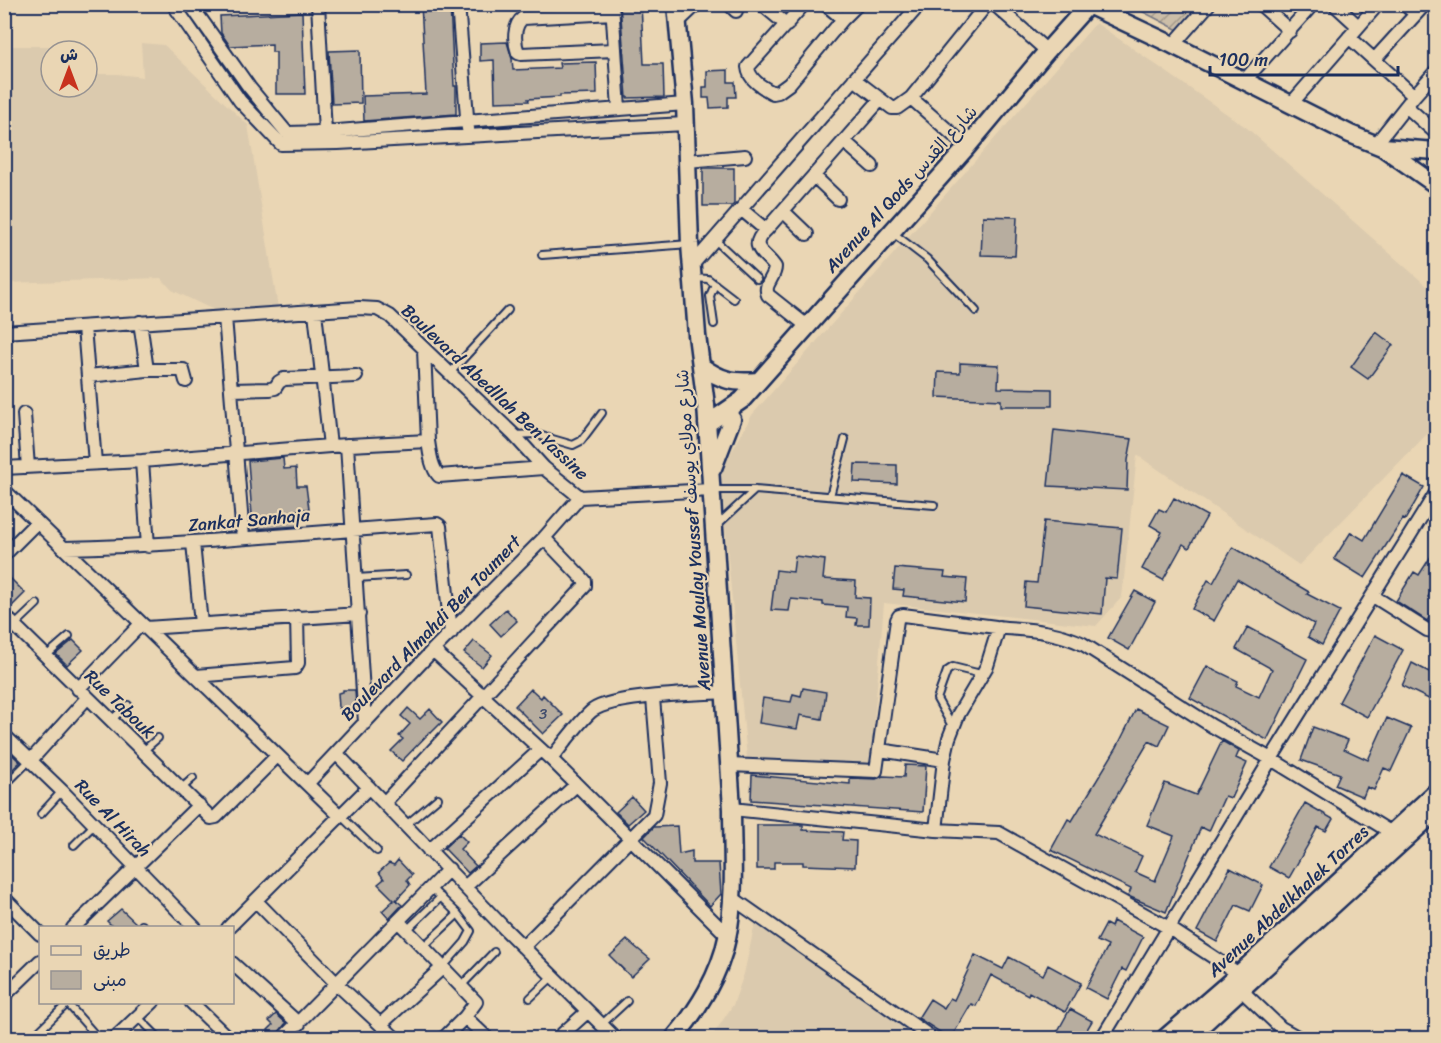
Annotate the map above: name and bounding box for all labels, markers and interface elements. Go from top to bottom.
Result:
north arrow [39,39,99,99]
scale bar [1210,39,1398,77]
text: ش [60,40,78,69]
text: 100 m [1219,44,1268,76]
street label: Avenue Al Qods شارع القدس [816,97,986,281]
street label: Boulevard Abedllah Ben Yassine [393,296,597,488]
street label: Avenue Moulay Youssef شارع مولاي يوسف [666,368,720,693]
street label: Zankat Sanhaja [187,499,312,541]
street label: Boulevard Almahdi Ben Toumert [333,527,530,729]
street label: Rue Tabouk [77,661,164,747]
house number: 3 [539,701,547,727]
street label: Rue Al Hirah [67,771,159,865]
street label: Avenue Abdelkhalek Torres [1199,816,1377,986]
legend [39,926,234,1004]
text: طريق [93,934,131,966]
text: مبنى [93,964,127,996]

